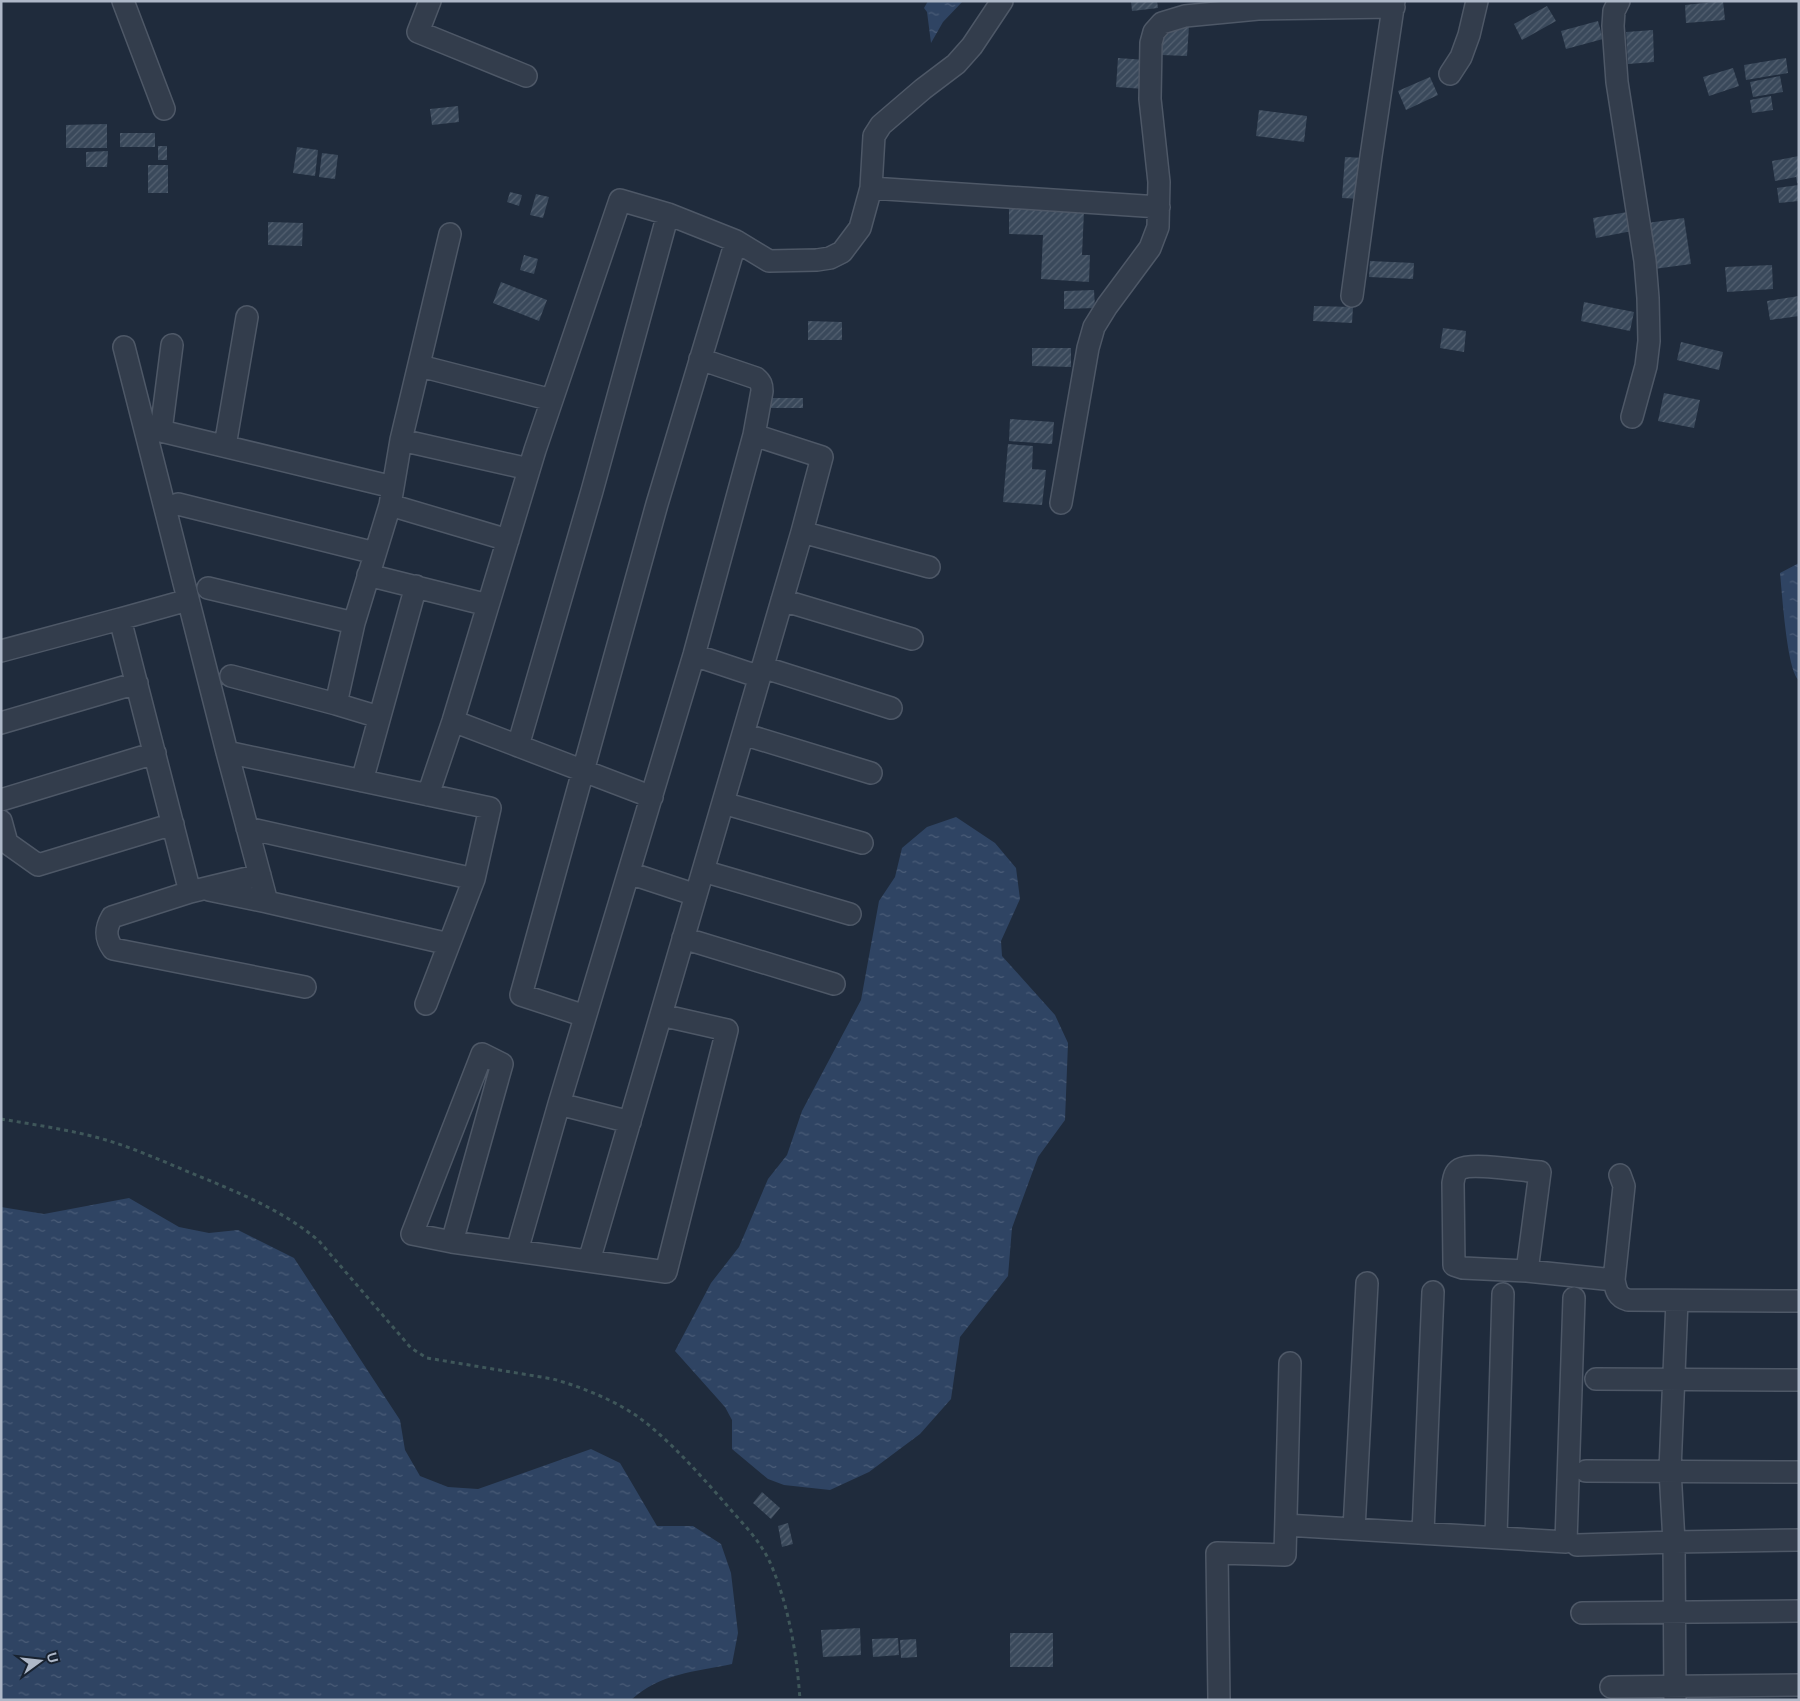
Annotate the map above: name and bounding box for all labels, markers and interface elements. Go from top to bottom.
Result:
north arrow [15,1636,65,1686]
text: U [44,1651,62,1665]

